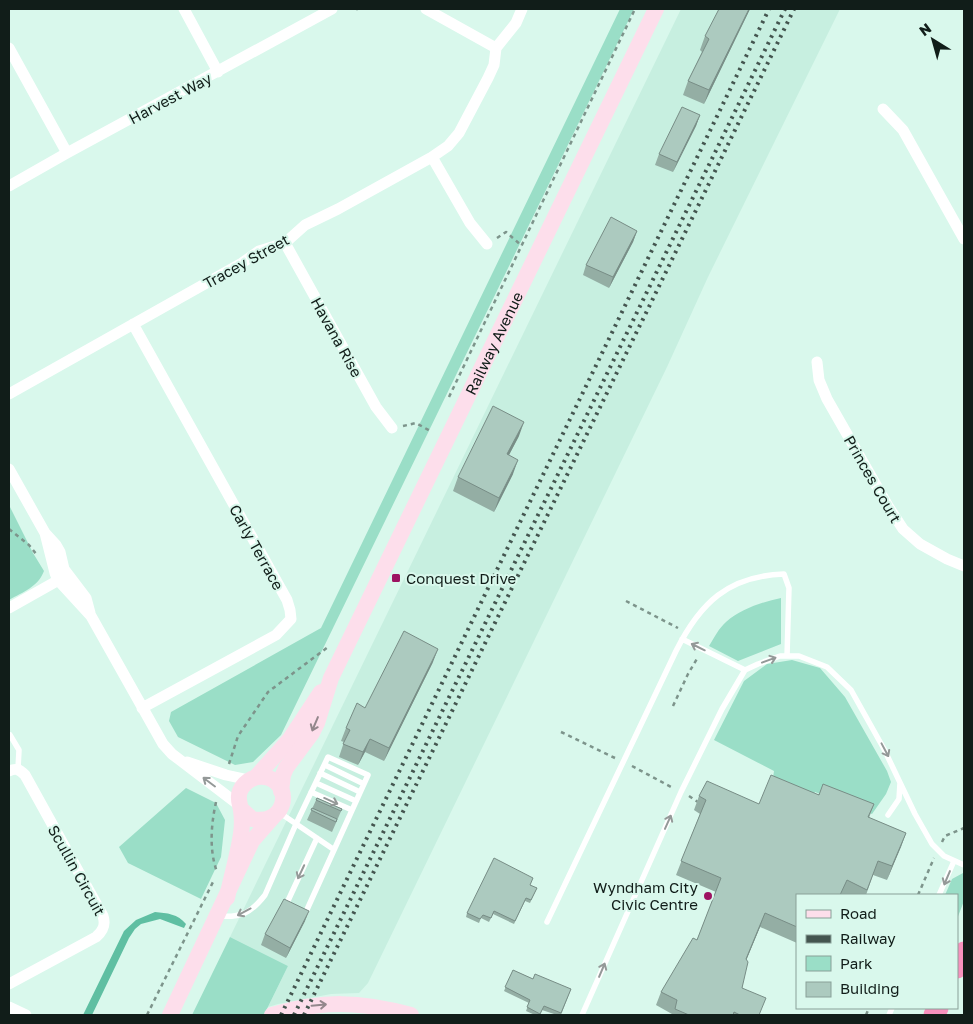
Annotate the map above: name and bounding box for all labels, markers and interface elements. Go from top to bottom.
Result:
north arrow [908,15,958,65]
text: N [916,19,934,39]
street label: Harvest Way [126,68,215,127]
street label: Tracey Street [200,230,292,292]
street label: Railway Avenue [461,288,526,398]
street label: Havana Rise [308,294,366,380]
street label: Princes Court [841,432,905,526]
street label: Carly Terrace [226,501,288,593]
place label: Conquest Drive [406,569,517,587]
marker: Conquest Drive [390,572,402,584]
one-way arrow [690,642,705,652]
one-way arrow [761,655,777,664]
one-way arrow [310,716,320,731]
one-way arrow [881,742,890,757]
one-way arrow [203,777,216,788]
one-way arrow [323,797,338,807]
one-way arrow [663,815,673,830]
street label: Scullin Circuit [45,822,109,918]
one-way arrow [296,864,306,879]
one-way arrow [941,870,951,885]
place label: Wyndham City Civic Centre [593,878,699,913]
marker: Wyndham City Civic Centre [702,890,714,902]
legend [796,894,958,1009]
text: Road [840,904,877,922]
one-way arrow [237,907,252,917]
text: Railway [840,929,896,947]
text: Park [840,954,873,972]
one-way arrow [598,963,607,978]
text: Building [840,979,900,997]
one-way arrow [311,1000,327,1009]

